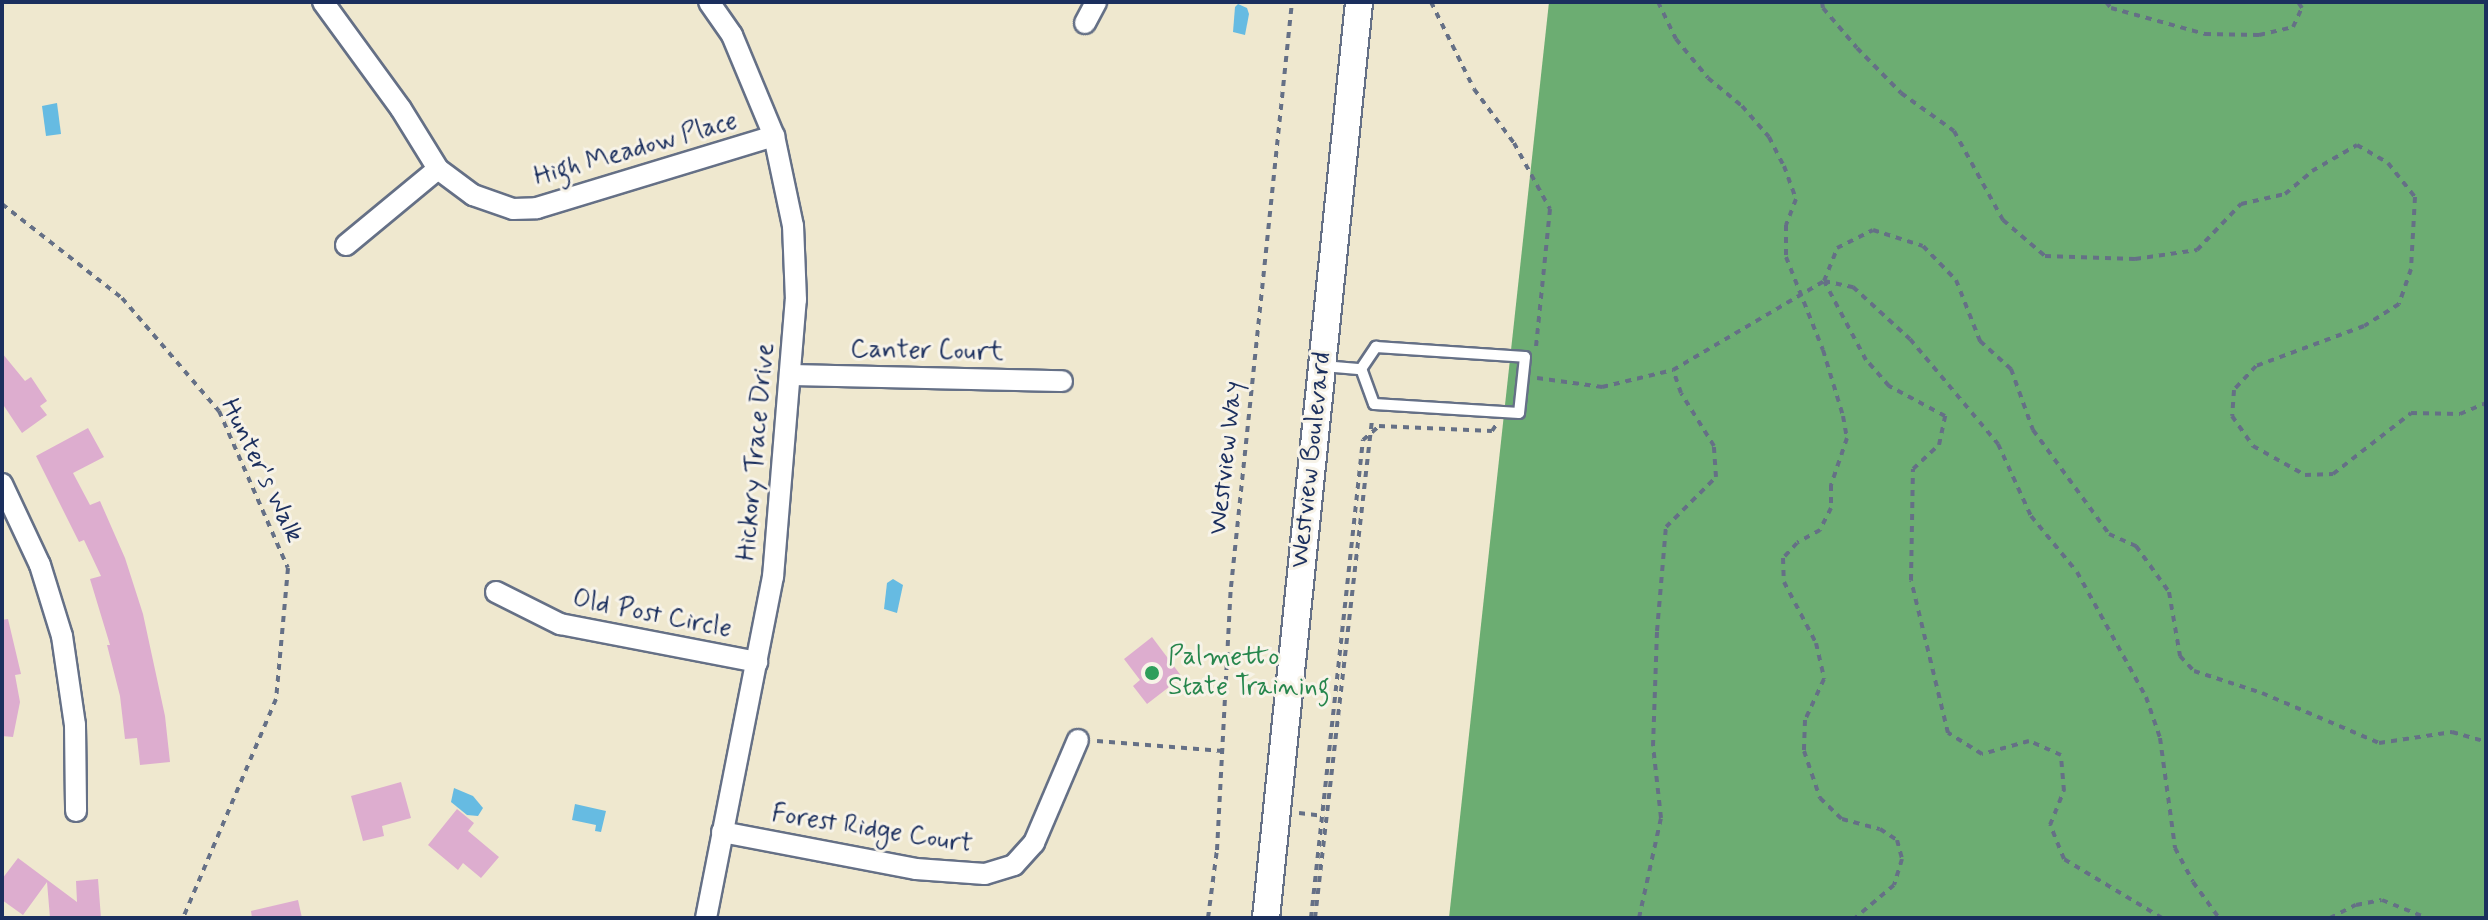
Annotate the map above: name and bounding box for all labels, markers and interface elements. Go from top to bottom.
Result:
street label: High Meadow Place [531,106,741,194]
street label: Canter Court [851,335,1003,369]
street label: Hickory Trace Drive [732,346,782,558]
street label: Westview Boulevard [1286,354,1338,566]
street label: Westview Way [1203,378,1251,538]
street label: Hunter's Walk [212,393,310,549]
street label: Old Post Circle [572,585,732,645]
place label: Palmetto State Training [1168,642,1328,704]
marker: Palmetto State Training [1143,664,1161,682]
street label: Forest Ridge Court [770,799,974,861]

